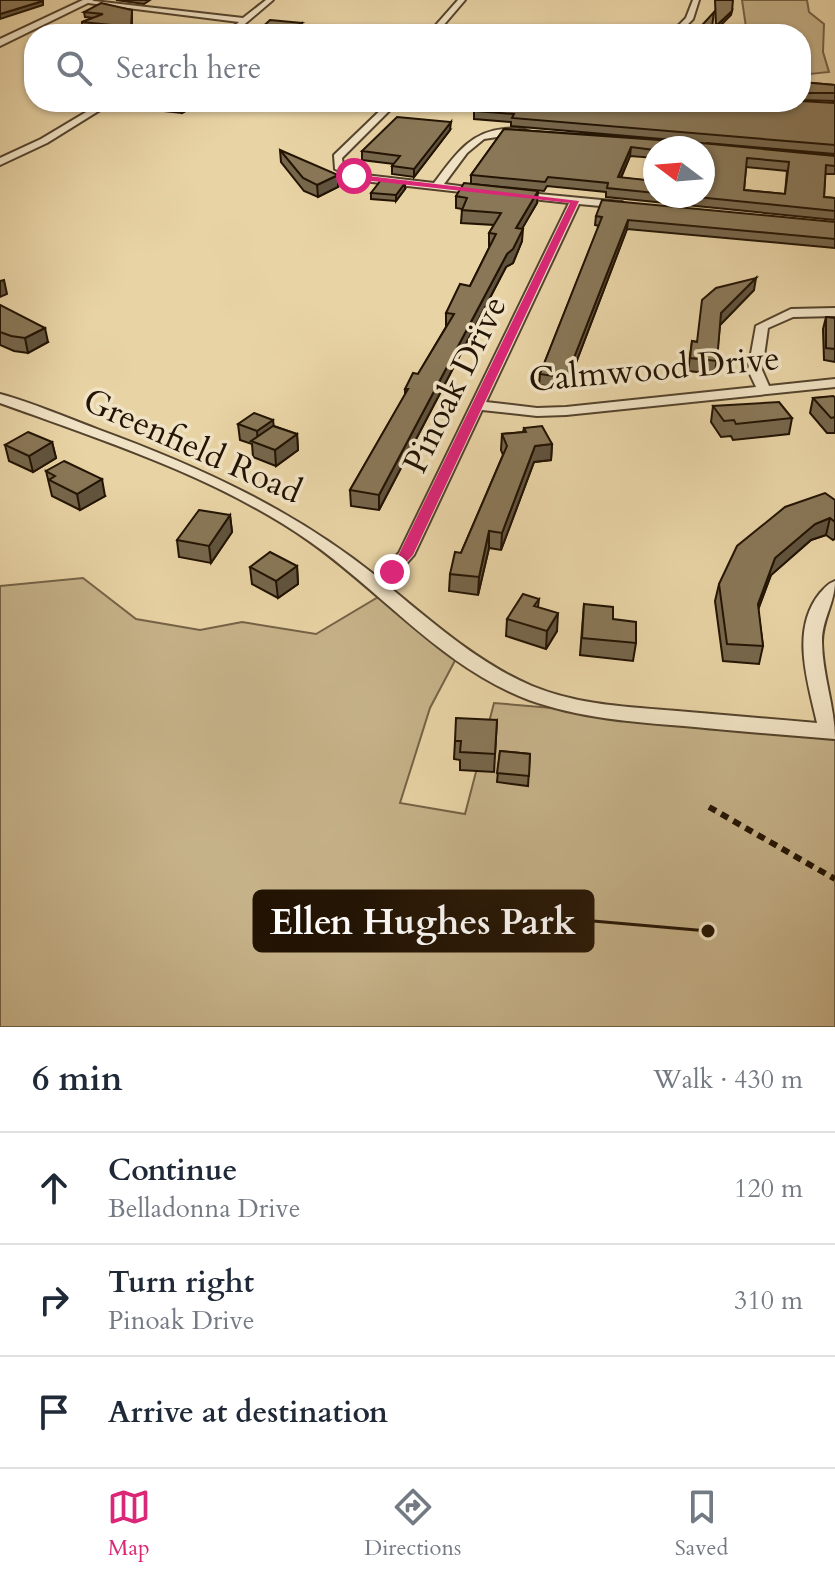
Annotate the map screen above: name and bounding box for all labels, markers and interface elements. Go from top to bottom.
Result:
search box [24,24,811,112]
icon: search [52,46,96,90]
text: Search here [116,48,261,89]
north arrow [643,136,715,208]
route start [336,158,372,194]
street label: Pinoak Drive [392,288,518,481]
street label: Calmwood Drive [527,335,781,403]
street label: Greenfield Road [76,377,309,515]
route end [374,554,410,590]
callout: Ellen Hughes Park [254,891,593,951]
text: Ellen Hughes Park [270,898,577,947]
text: 6 min [32,1056,123,1102]
text: Walk · 430 m [653,1062,803,1097]
text: Continue [108,1150,237,1191]
icon: ahead [32,1166,76,1210]
text: 120 m [734,1171,803,1206]
text: Belladonna Drive [108,1191,301,1226]
text: Turn right [108,1262,254,1303]
icon: right [32,1278,76,1322]
text: 310 m [734,1283,803,1318]
text: Pinoak Drive [108,1303,255,1338]
icon: arrive [32,1390,76,1434]
text: Arrive at destination [108,1392,388,1433]
tab: Map [107,1485,151,1563]
tab: Directions [364,1485,461,1563]
tab: Saved [675,1485,728,1563]

